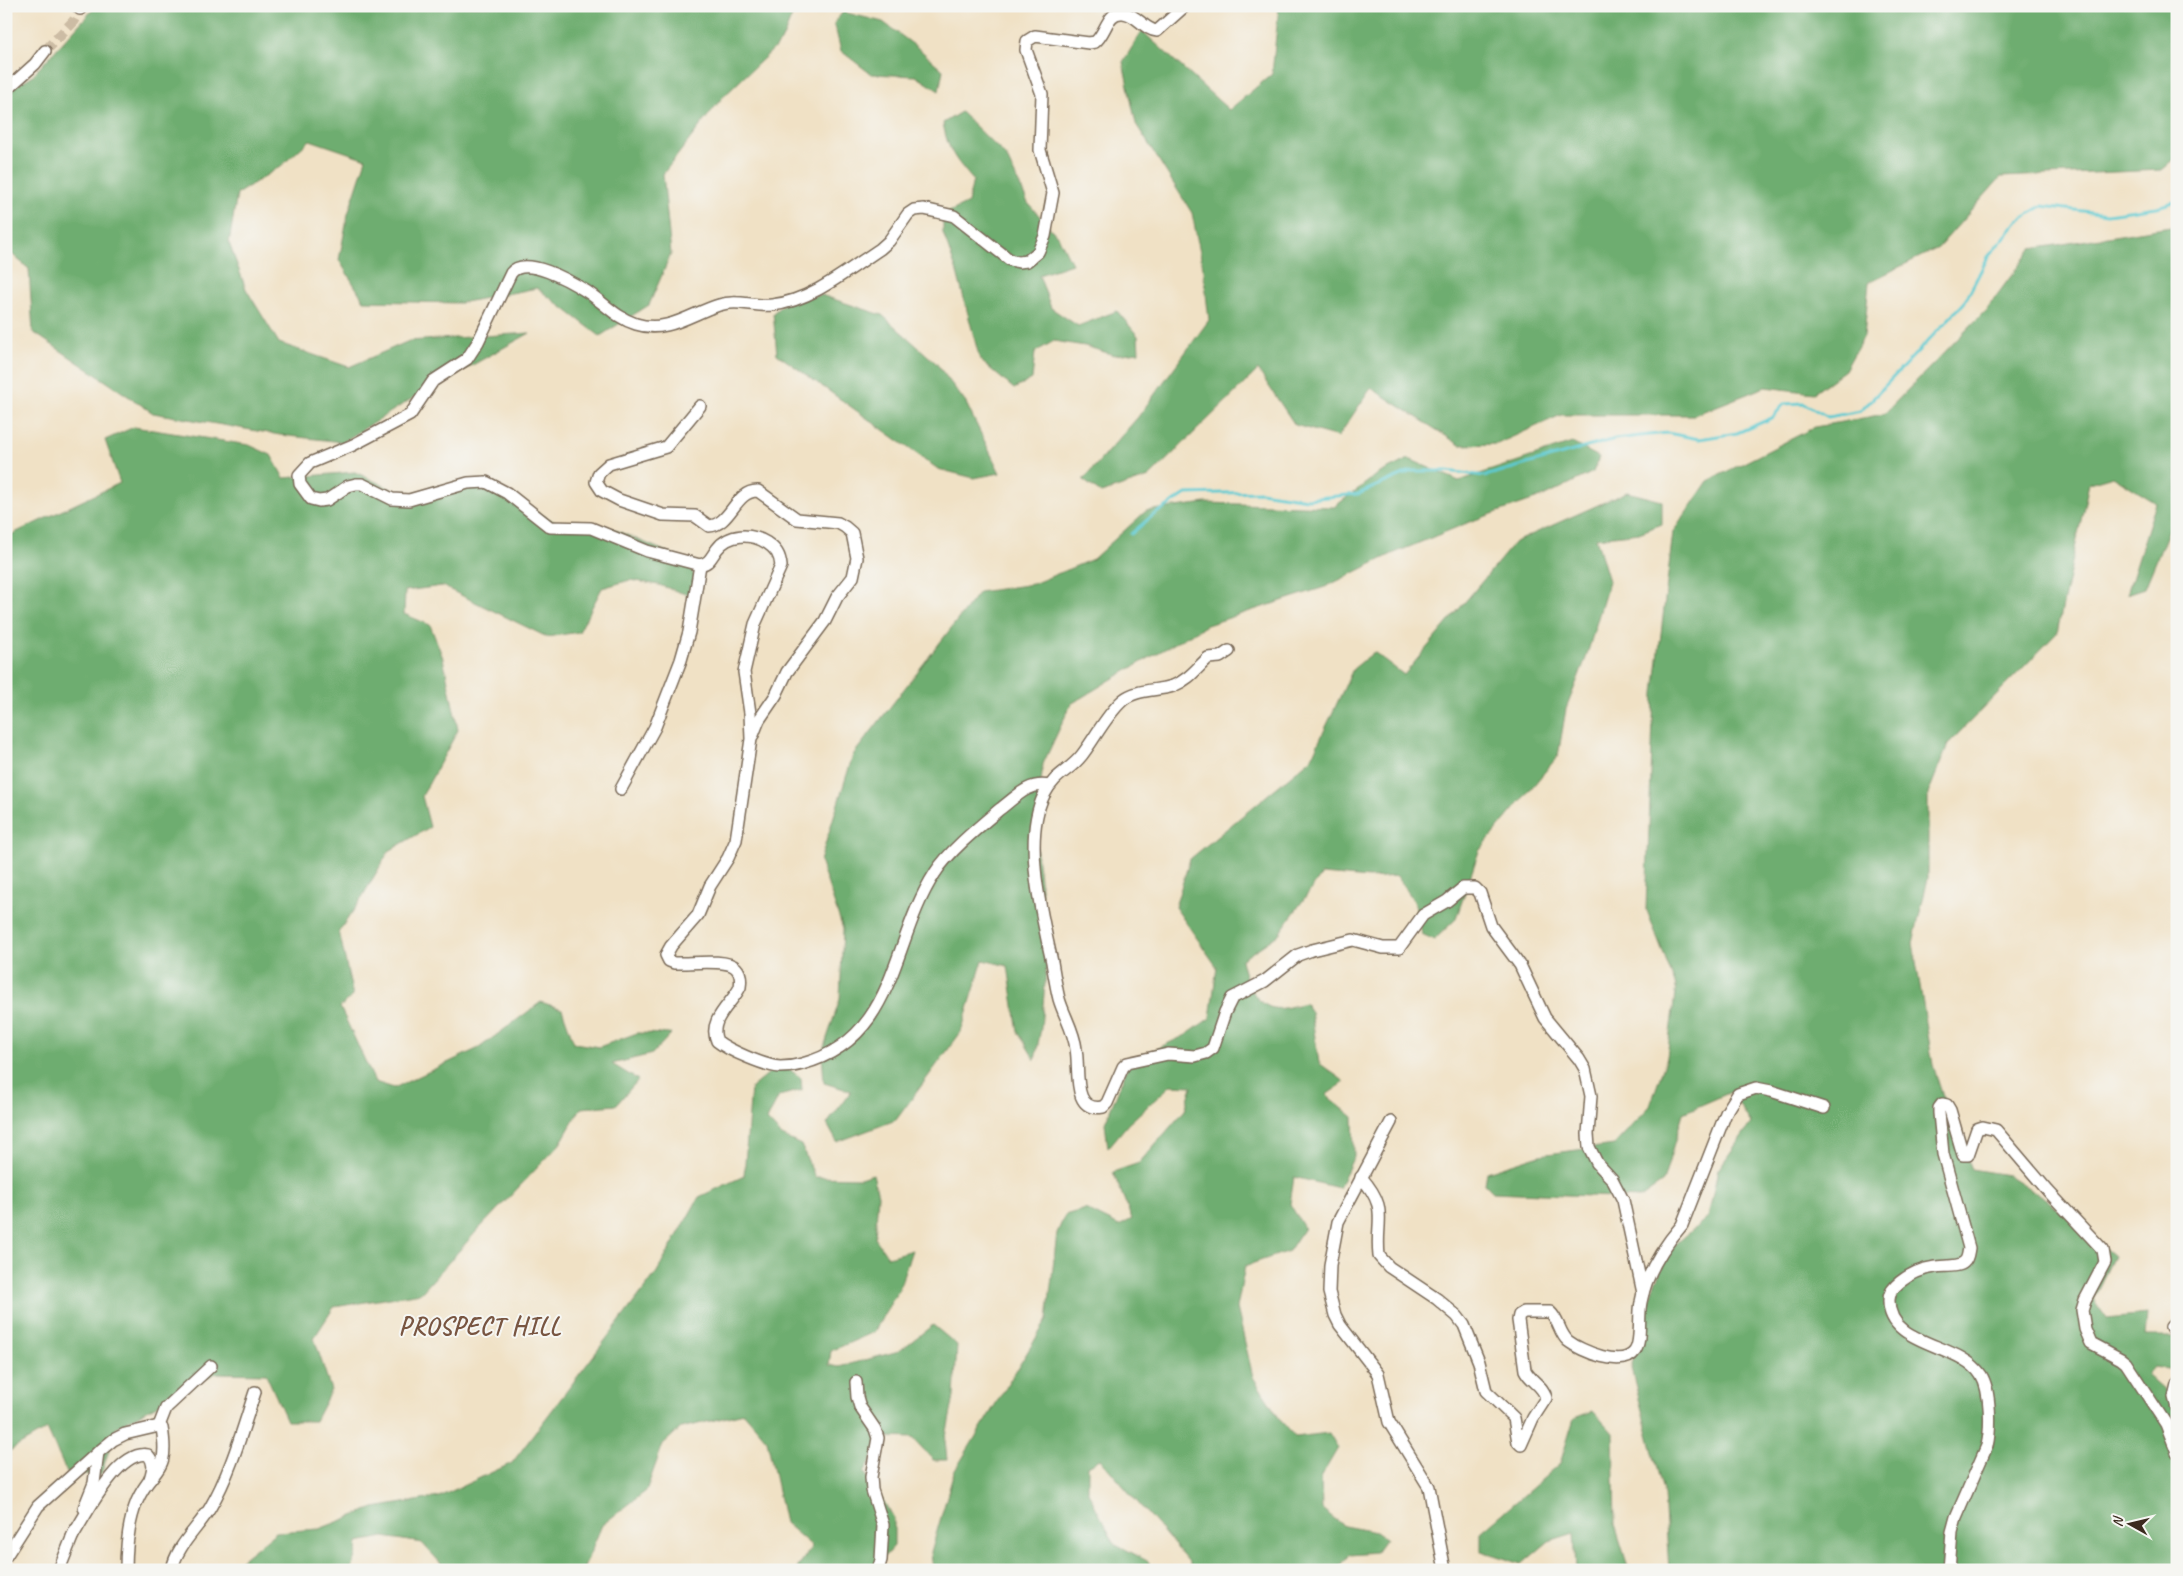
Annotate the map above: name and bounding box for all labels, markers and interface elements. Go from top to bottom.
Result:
district label: PROSPECT HILL [399,1310,562,1342]
north arrow [2106,1498,2156,1548]
text: N [2109,1514,2127,1528]

